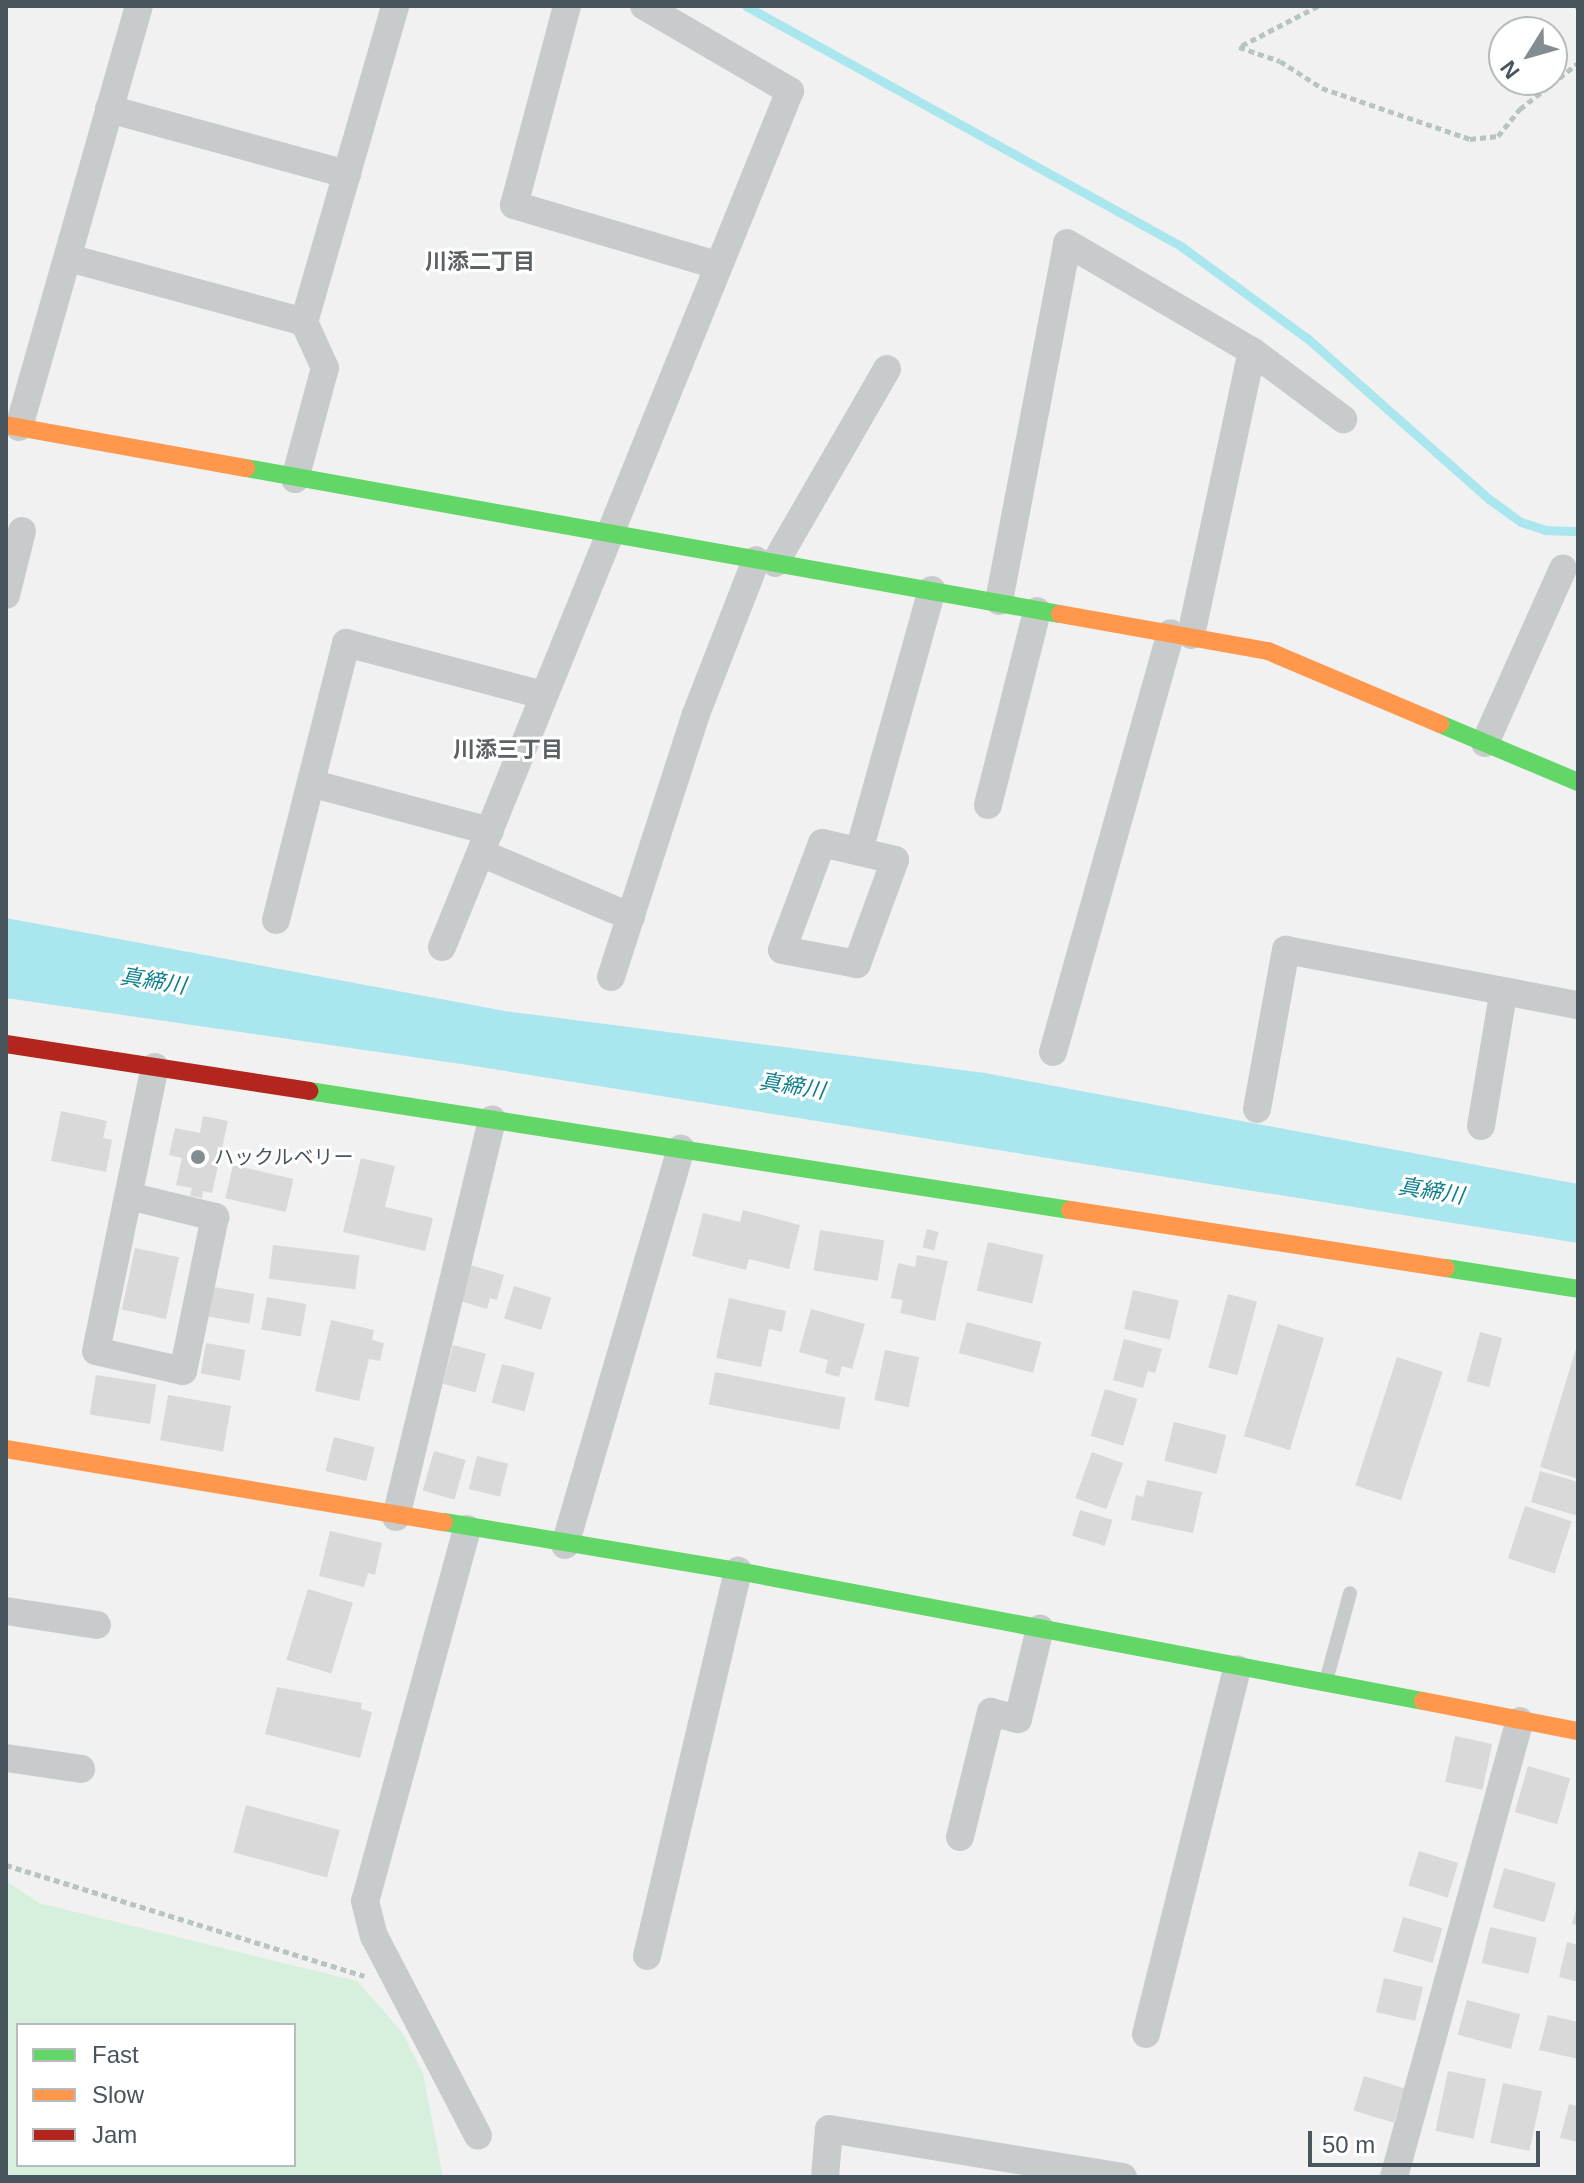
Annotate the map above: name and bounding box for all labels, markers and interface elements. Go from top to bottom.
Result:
north arrow [1488,16,1568,96]
text: N [1495,56,1525,83]
district label: 川添二丁目 [425,249,535,275]
district label: 川添三丁目 [453,737,563,763]
water label: 真締川 [118,963,188,999]
water label: 真締川 [757,1068,827,1104]
place label: ハックルベリー [214,1145,354,1169]
marker: ハックルベリー [189,1148,207,1166]
water label: 真締川 [1396,1173,1466,1209]
legend [16,2023,296,2167]
text: Fast [92,2041,139,2068]
text: Slow [92,2081,144,2108]
scale bar [1312,2115,1544,2165]
text: Jam [92,2121,137,2148]
text: 50 m [1322,2131,1375,2158]

